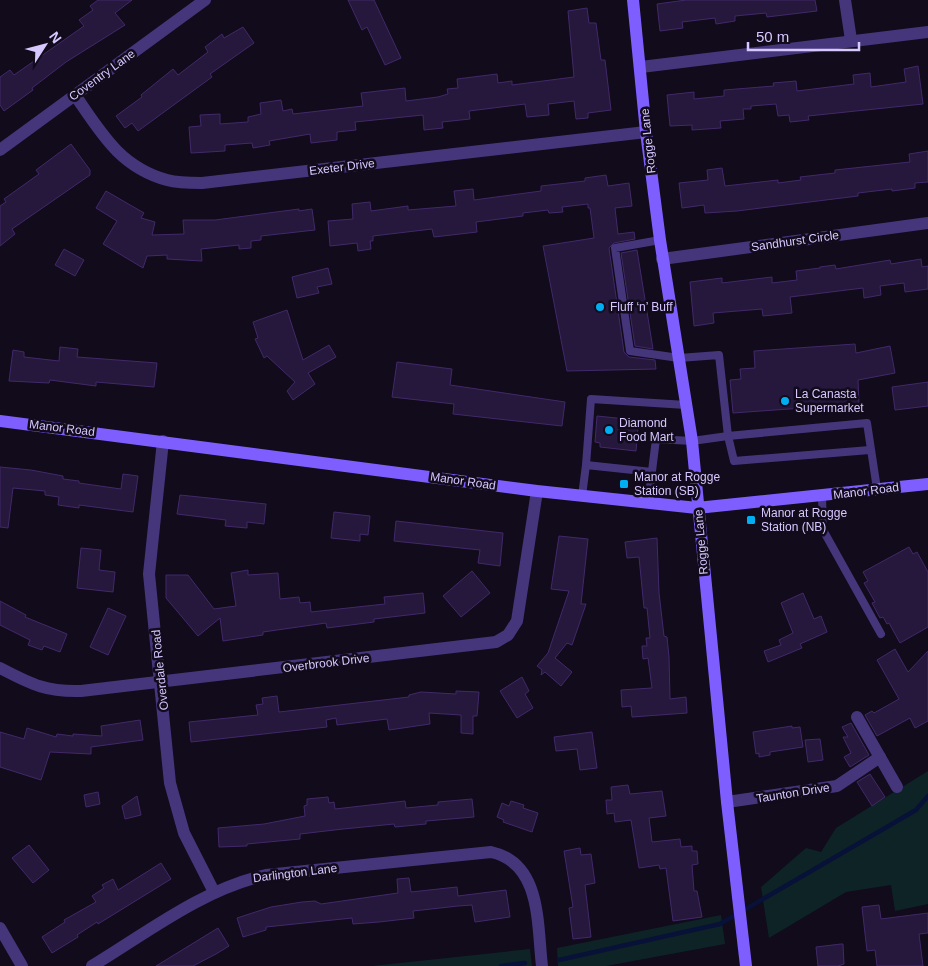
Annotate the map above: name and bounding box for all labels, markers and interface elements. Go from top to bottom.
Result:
north arrow [20,20,70,70]
scale bar [748,20,859,52]
text: 50 m [756,28,789,45]
text: N [46,29,65,46]
street label: Coventry Lane [66,46,138,104]
street label: Rogge Lane [638,107,658,174]
street label: Exeter Drive [308,156,376,178]
street label: Sandhurst Circle [750,228,840,254]
place label: Fluff ‘n’ Buff [610,300,673,314]
marker: Fluff ‘n’ Buff [594,301,606,313]
place label: La Canasta Supermarket [795,387,864,415]
marker: La Canasta Supermarket [779,395,791,407]
place label: Diamond Food Mart [619,416,674,444]
street label: Manor Road [28,417,96,439]
marker: Diamond Food Mart [603,424,615,436]
street label: Manor Road [429,469,497,493]
place label: Manor at Rogge Station (SB) [634,470,720,498]
marker: Manor at Rogge Station (SB) [618,478,630,490]
street label: Manor Road [832,480,900,502]
place label: Manor at Rogge Station (NB) [761,506,847,534]
street label: Rogge Lane [691,508,711,575]
marker: Manor at Rogge Station (NB) [745,514,757,526]
street label: Overdale Road [149,629,171,711]
street label: Overbrook Drive [282,651,371,675]
street label: Taunton Drive [755,780,831,806]
street label: Darlington Lane [252,861,338,885]

